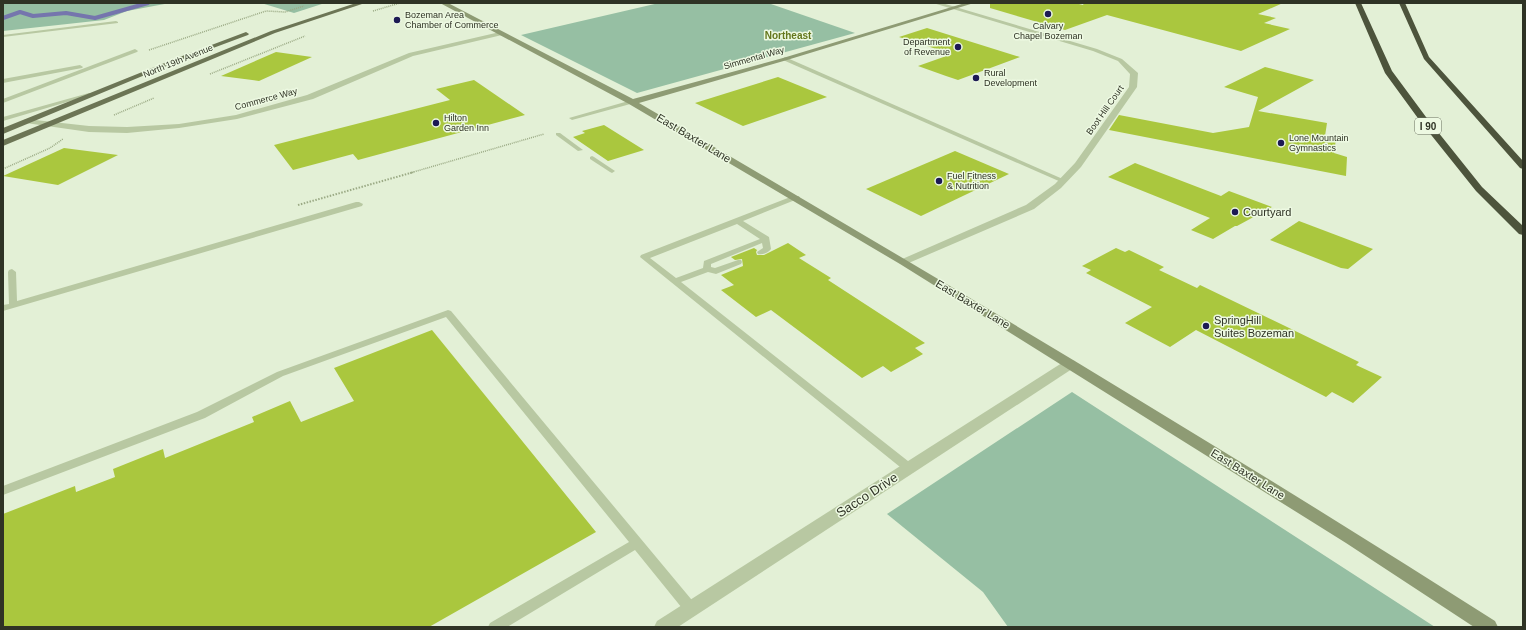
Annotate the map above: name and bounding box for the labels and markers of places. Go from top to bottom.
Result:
marker: Calvary Chapel Bozeman [1043,9,1053,19]
place label: Bozeman Area Chamber of Commerce [405,10,499,30]
marker: Bozeman Area Chamber of Commerce [392,15,402,25]
place label: Calvary Chapel Bozeman [1013,21,1083,41]
place label: Department of Revenue [903,37,950,57]
marker: Department of Revenue [953,42,963,52]
place label: Rural Development [984,68,1038,88]
marker: Rural Development [971,73,981,83]
place label: Hilton Garden Inn [444,113,489,133]
marker: Hilton Garden Inn [431,118,441,128]
place label: Lone Mountain Gymnastics [1289,133,1349,153]
marker: Lone Mountain Gymnastics [1276,138,1286,148]
place label: Fuel Fitness & Nutrition [947,171,997,191]
marker: Fuel Fitness & Nutrition [934,176,944,186]
place label: Courtyard [1243,206,1291,218]
marker: Courtyard [1230,207,1240,217]
place label: SpringHill Suites Bozeman [1214,314,1294,339]
marker: SpringHill Suites Bozeman [1201,321,1211,331]

